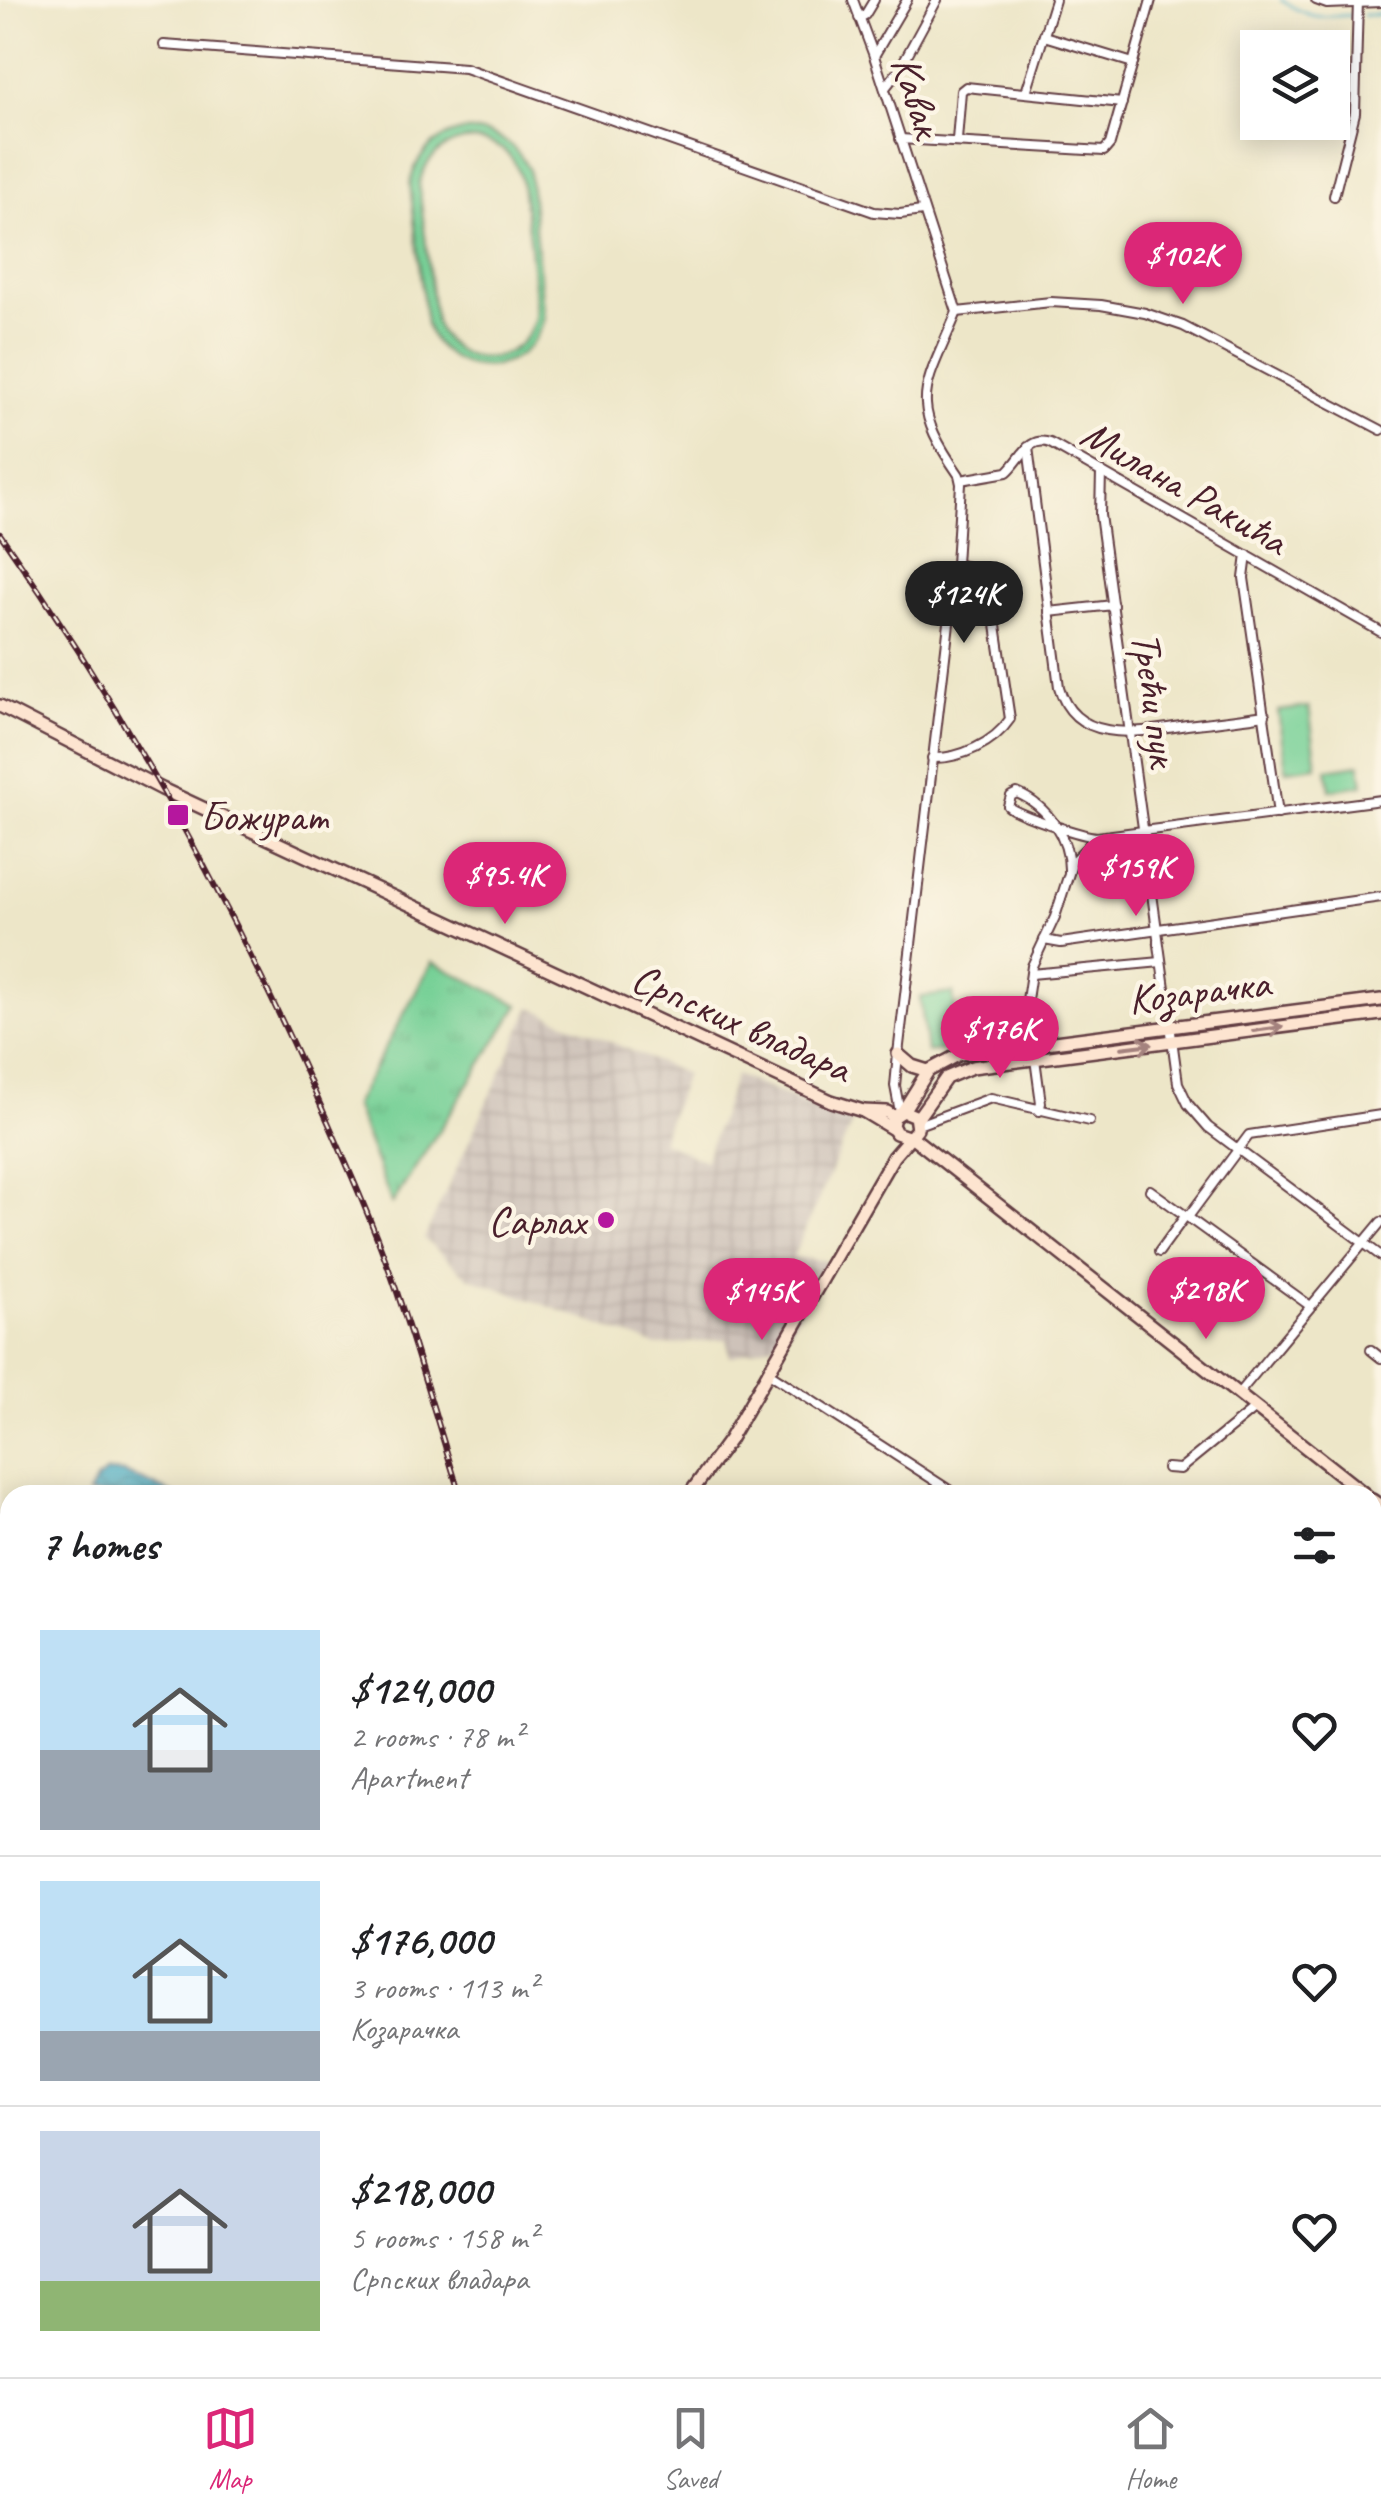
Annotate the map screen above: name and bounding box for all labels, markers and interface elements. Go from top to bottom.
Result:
map controls [1240,30,1350,140]
button: layers [1240,30,1350,140]
street label: Кавак [879,49,956,147]
pin: $102K [1113,222,1253,307]
text: $102K [1146,234,1220,275]
street label: Милана Ракића [1072,407,1299,569]
pin: $124K [894,561,1034,646]
text: $124K [927,573,1001,614]
street label: Трећи пук [1119,629,1191,773]
place label: Божурат [200,790,330,843]
marker: Божурат [165,802,191,828]
pin: $159K [1066,834,1206,919]
pin: $95.4K [424,842,586,927]
text: $159K [1100,846,1172,887]
text: $95.4K [465,854,545,895]
street label: Српских владара [624,952,862,1096]
street label: Козарачка [1125,956,1276,1026]
pin: $176K [930,996,1070,1081]
text: $176K [963,1008,1037,1049]
one-way arrow [1251,1019,1284,1038]
one-way arrow [1120,1037,1152,1055]
place label: Сарлах [488,1195,589,1248]
marker: Сарлах [595,1209,617,1231]
pin: $218K [1136,1257,1276,1342]
pin: $145K [692,1258,832,1343]
text: $218K [1169,1269,1243,1310]
text: $145K [725,1270,799,1311]
icon: filters [1287,1518,1342,1573]
text: 7 homes [40,1519,158,1572]
text: $124,000 [350,1663,491,1716]
icon: home [120,1670,240,1790]
icon: heart [1287,1703,1342,1758]
text: 2 rooms · 78 m² [350,1716,523,1757]
text: Apartment [350,1757,468,1798]
text: $176,000 [350,1914,491,1967]
icon: home [120,1921,240,2041]
icon: heart [1287,1954,1342,2009]
text: 3 rooms · 113 m² [350,1967,537,2008]
text: Козарачка [350,2008,458,2049]
text: $218,000 [350,2164,491,2217]
icon: home [120,2171,240,2291]
icon: heart [1287,2204,1342,2259]
text: 5 rooms · 158 m² [350,2217,537,2258]
text: Српских владара [350,2258,528,2299]
tab: Map [203,2401,258,2496]
tab: Saved [663,2401,718,2496]
tab: Home [1123,2401,1178,2496]

